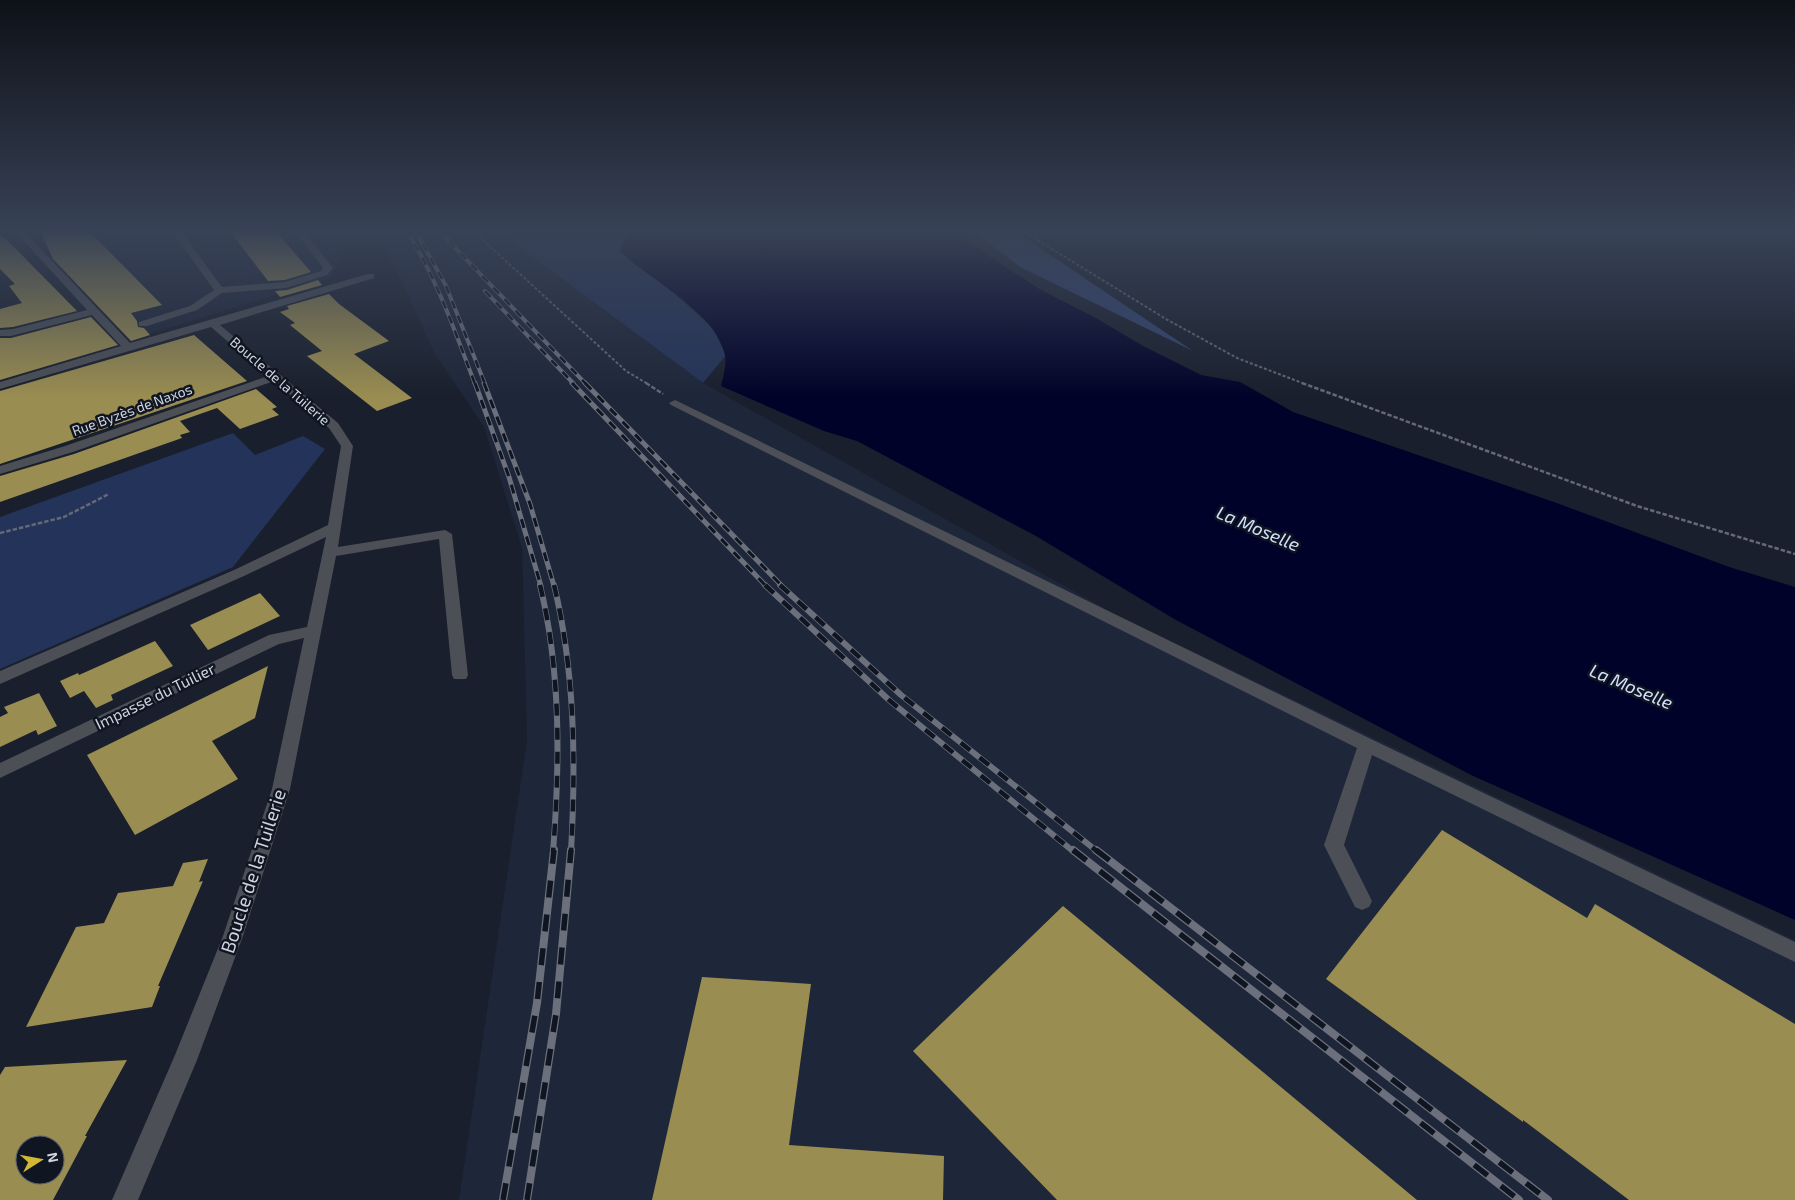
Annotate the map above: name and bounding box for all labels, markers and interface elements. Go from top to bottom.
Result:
street label: Boucle de la Tuilerie [227,333,334,428]
street label: Rue Byzès de Naxos [69,380,194,439]
water label: La Moselle [1213,501,1304,556]
street label: Impasse du Tuilier [92,658,218,733]
water label: La Moselle [1586,659,1677,714]
street label: Boucle de la Tuilerie [215,786,290,956]
north arrow [15,1135,65,1185]
text: N [44,1151,63,1164]

